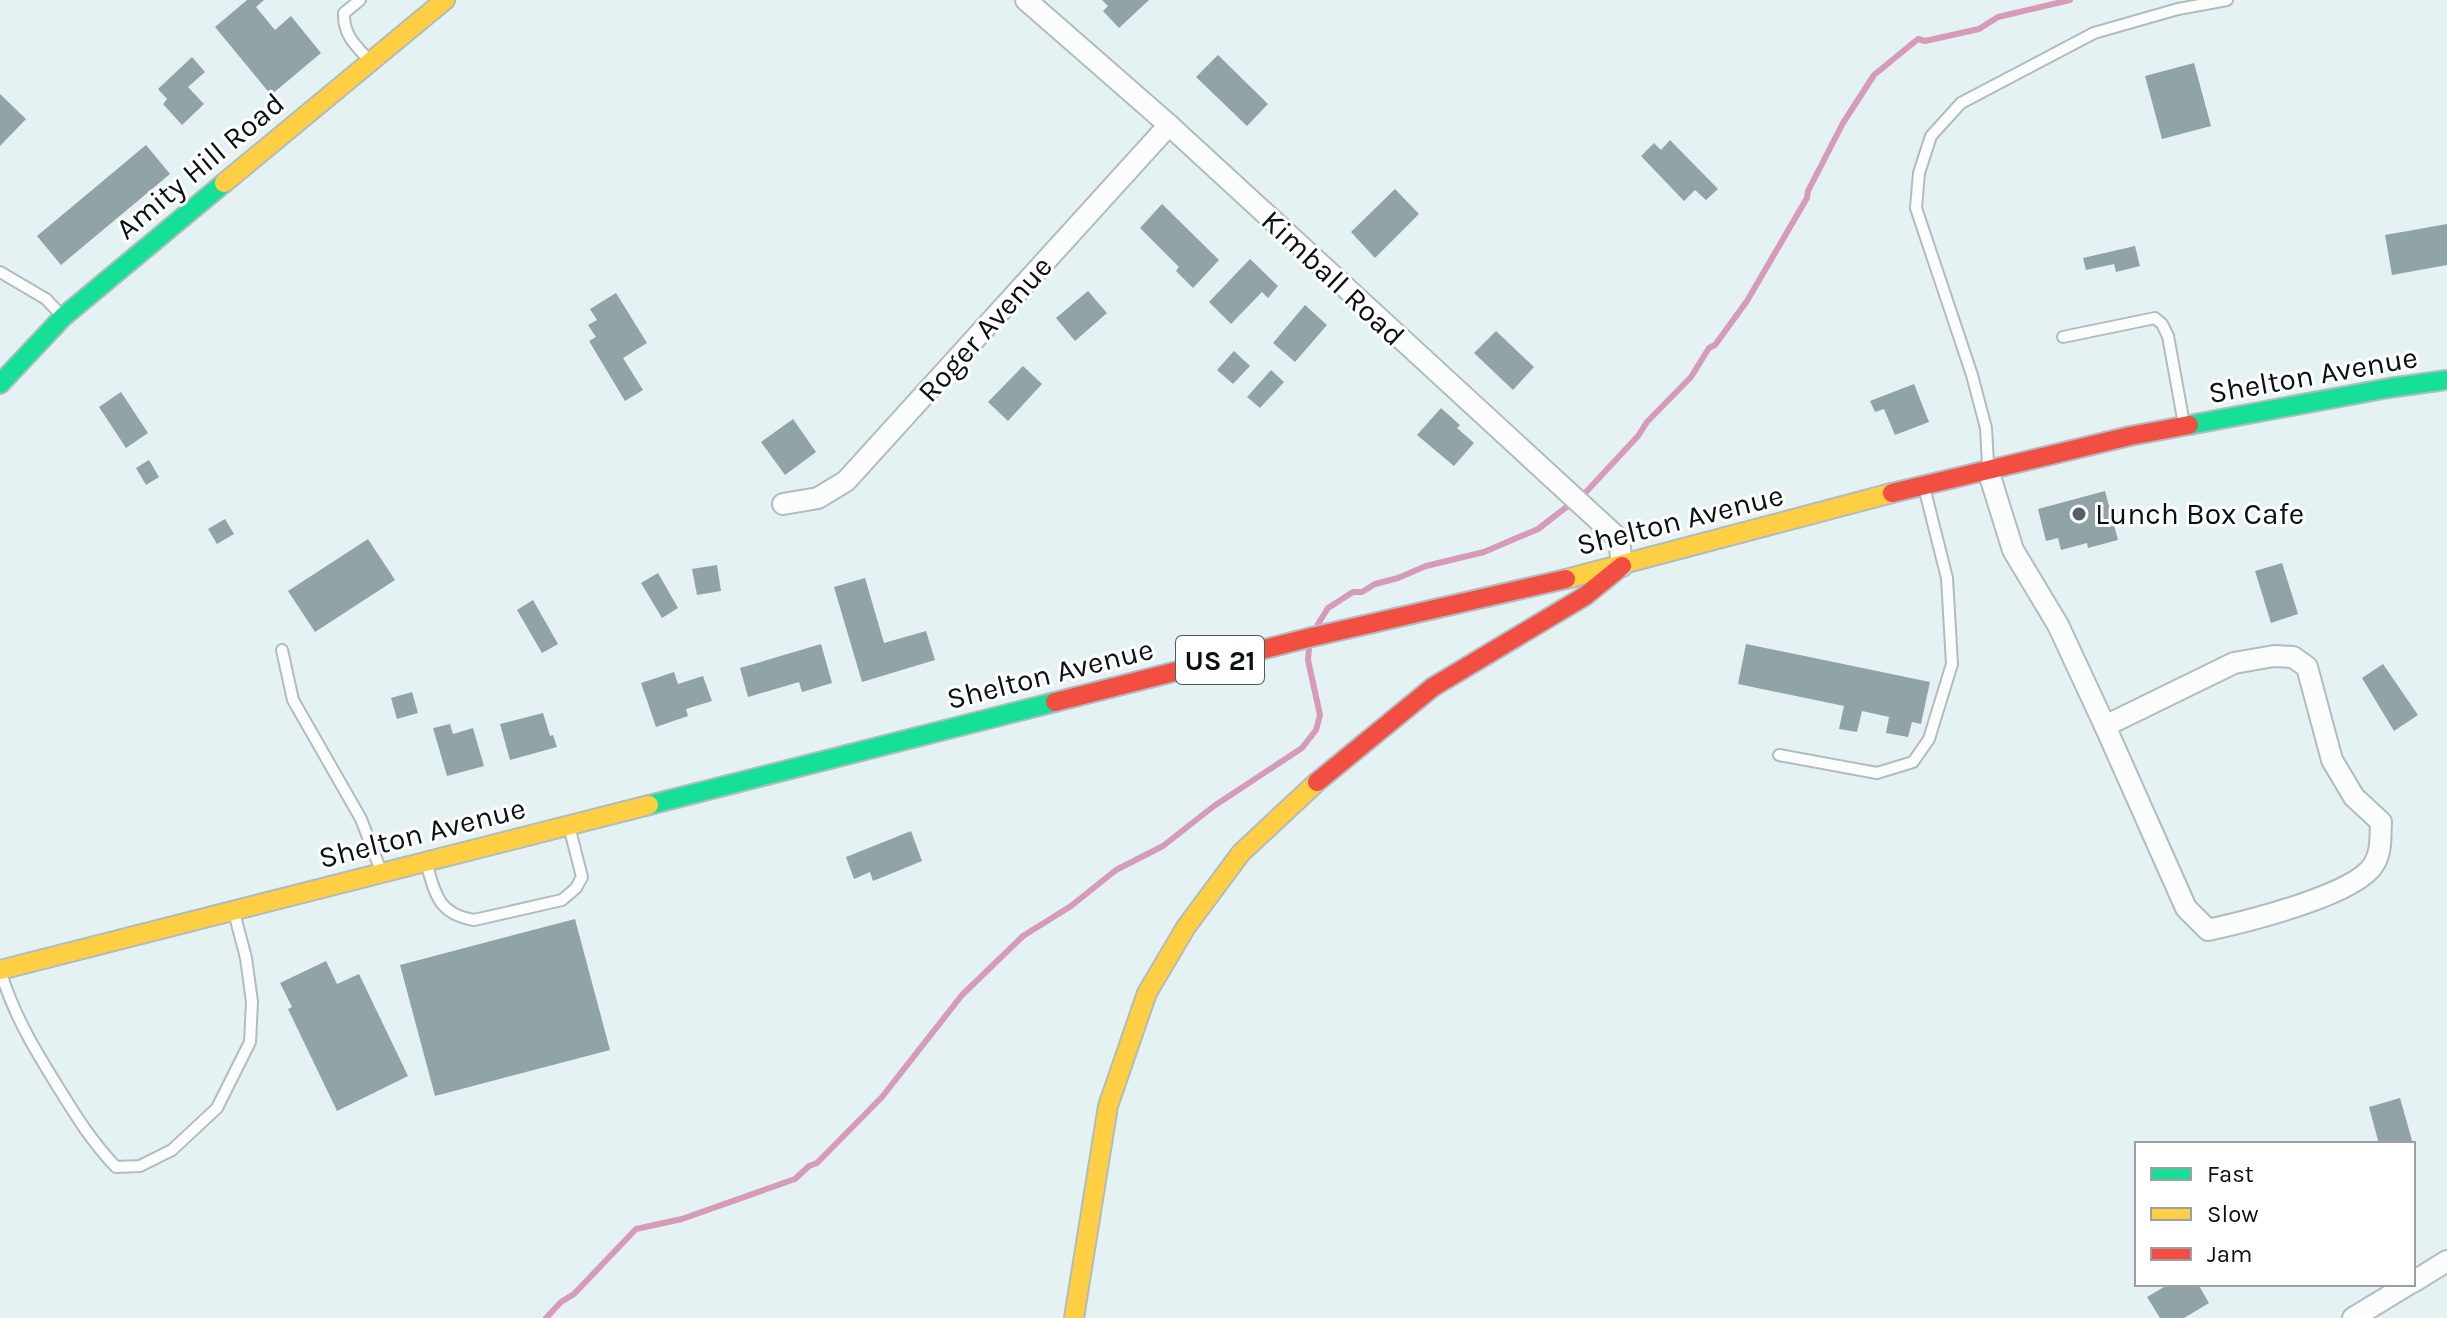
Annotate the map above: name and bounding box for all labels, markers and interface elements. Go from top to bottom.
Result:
street label: Amity Hill Road [109,85,291,247]
street label: Kimball Road [1254,203,1412,353]
street label: Roger Avenue [910,249,1060,409]
street label: Shelton Avenue [2206,339,2420,411]
street label: Shelton Avenue [1573,477,1787,563]
place label: Lunch Box Cafe [2095,496,2304,532]
marker: Lunch Box Cafe [2070,505,2088,523]
street label: Shelton Avenue [943,631,1157,717]
road number: US 21 [1176,636,1264,684]
street label: Shelton Avenue [315,790,529,876]
legend [2135,1142,2415,1286]
text: Fast [2207,1160,2254,1188]
text: Slow [2207,1200,2259,1228]
text: Jam [2207,1240,2252,1268]

